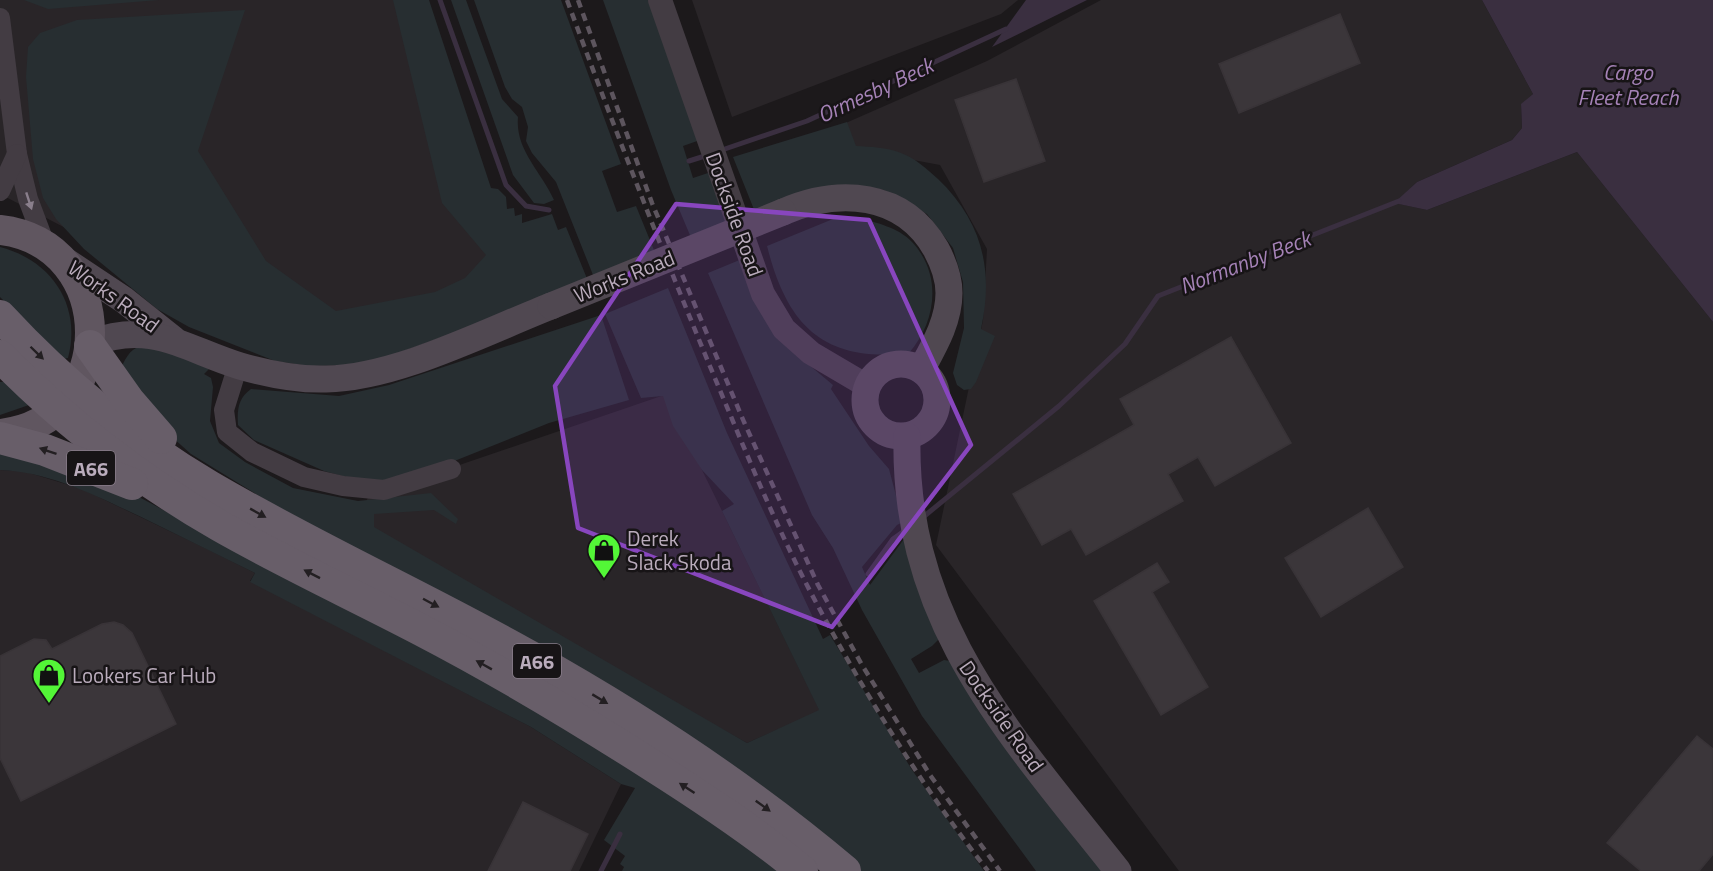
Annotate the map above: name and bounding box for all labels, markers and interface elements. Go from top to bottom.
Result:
water label: Ormesby Beck [811,47,941,132]
water label: Cargo Fleet Reach [1578,55,1679,114]
street label: Dockside Road [698,147,772,281]
one-way arrow [25,192,35,210]
water label: Normanby Beck [1175,221,1317,303]
street label: Works Road [569,241,679,311]
street label: Works Road [62,252,166,340]
one-way arrow [29,346,43,360]
one-way arrow [39,446,57,455]
road number: A66 [67,451,115,485]
one-way arrow [250,508,267,518]
place label: Derek Slack Skoda [627,522,732,578]
shop icon: Derek Slack Skoda [586,532,622,579]
one-way arrow [303,569,321,579]
one-way arrow [422,598,439,608]
road number: A66 [513,644,561,678]
street label: Dockside Road [952,654,1052,778]
shop icon: Lookers Car Hub [31,657,67,704]
place label: Lookers Car Hub [72,659,216,691]
one-way arrow [476,660,493,670]
one-way arrow [592,694,608,705]
one-way arrow [679,782,695,793]
one-way arrow [756,800,771,812]

